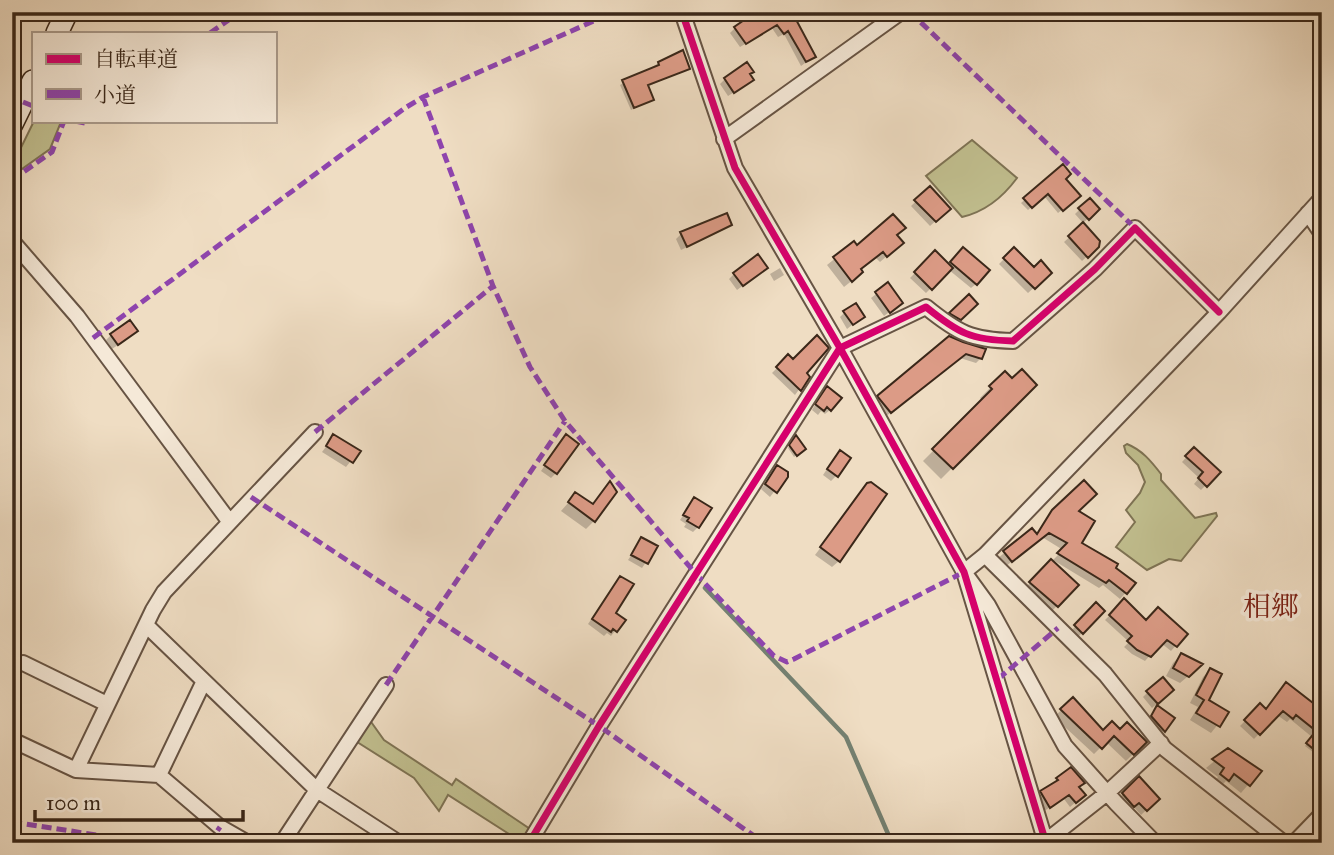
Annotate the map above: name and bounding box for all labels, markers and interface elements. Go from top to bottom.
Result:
legend [32,32,276,122]
text: 自転車道 [94,46,178,72]
text: 小道 [94,82,136,108]
district label: 相郷 [1243,589,1299,624]
scale bar [35,778,243,822]
text: 100 m [46,790,101,816]

